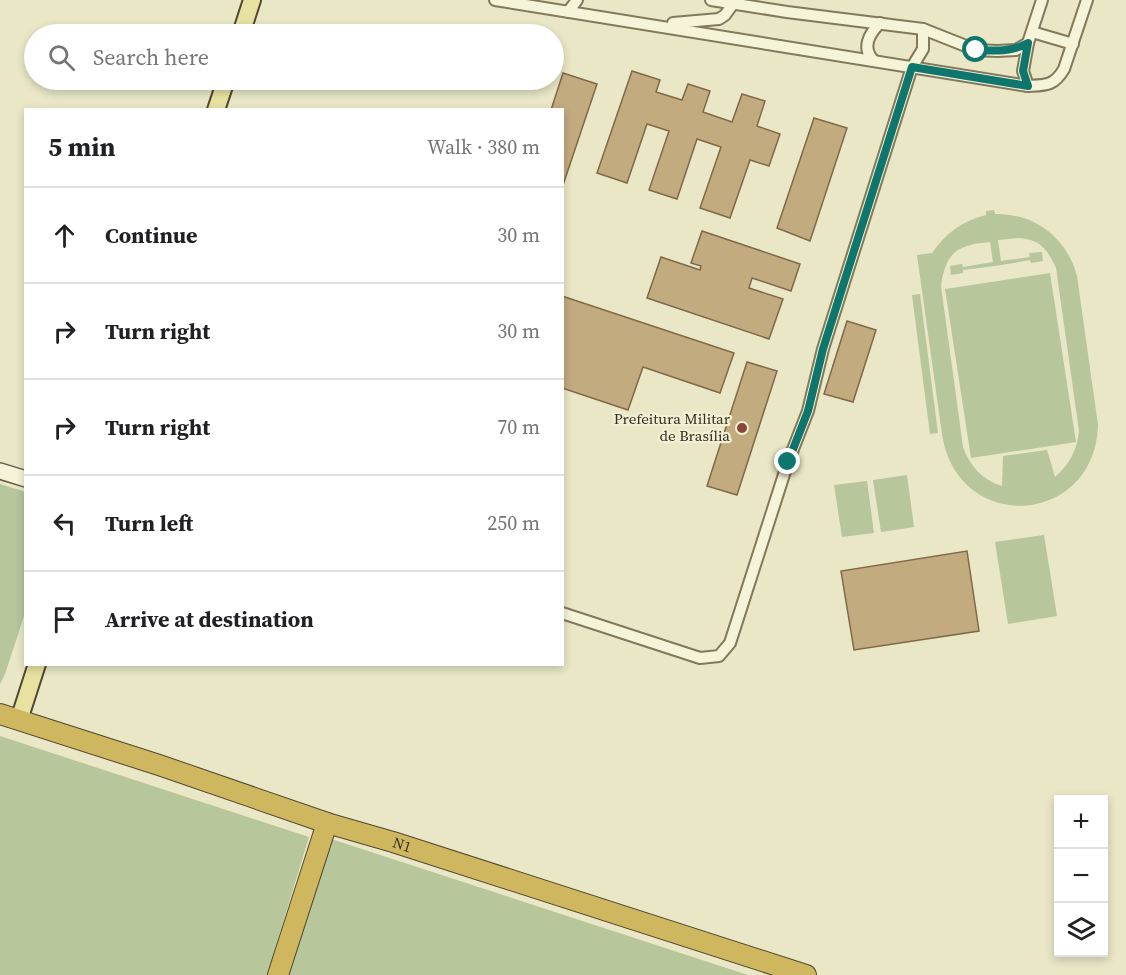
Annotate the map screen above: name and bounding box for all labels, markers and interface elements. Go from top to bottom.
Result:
search box [24,24,564,90]
route start [962,36,988,62]
icon: search [45,41,78,74]
text: Search here [93,42,209,72]
text: 5 min [48,129,115,165]
text: Walk · 380 m [427,133,540,161]
icon: ahead [48,219,81,252]
text: Continue [105,220,198,250]
text: 30 m [497,221,540,249]
icon: right [48,315,81,348]
text: Turn right [105,316,210,346]
text: 30 m [497,317,540,345]
place label: Prefeitura Militar de Brasília [614,408,731,446]
icon: right [48,411,81,444]
text: Turn right [105,412,210,442]
text: 70 m [497,413,540,441]
marker: Prefeitura Militar de Brasília [735,421,749,435]
route end [774,448,800,474]
icon: left [48,507,81,540]
text: Turn left [105,508,193,538]
text: 250 m [487,509,540,537]
icon: arrive [48,603,81,636]
text: Arrive at destination [105,604,314,634]
map controls [1054,795,1108,957]
button: + [1054,795,1108,849]
street label: N1 [390,832,414,857]
button: − [1054,849,1108,903]
button: layers [1054,903,1108,957]

